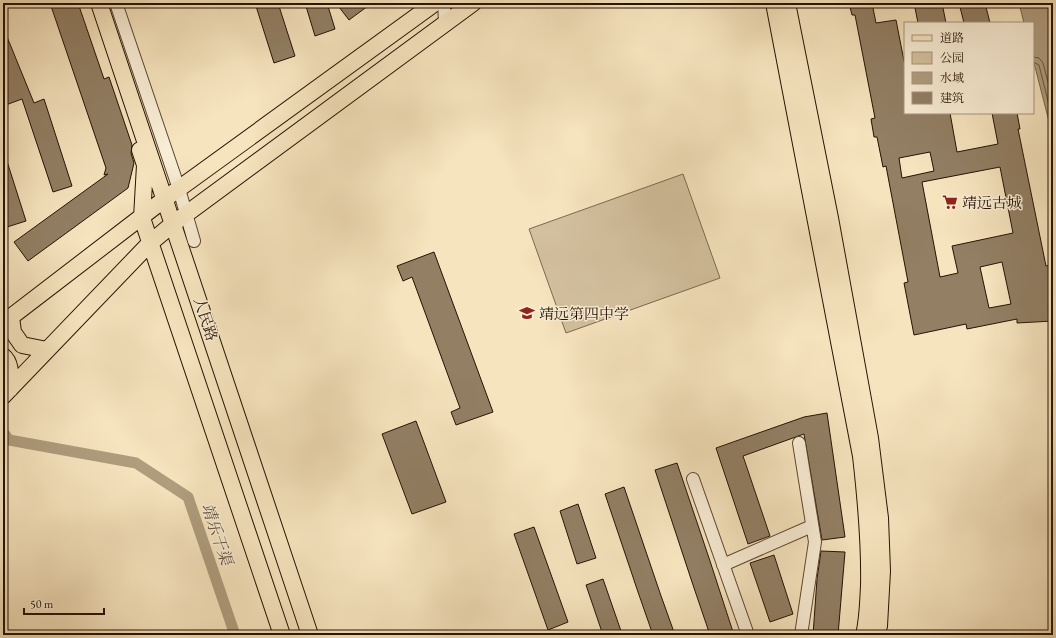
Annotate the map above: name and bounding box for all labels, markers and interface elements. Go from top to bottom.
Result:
legend [904,22,1034,114]
text: 道路 [940,30,964,46]
text: 公园 [940,50,964,66]
text: 水域 [940,70,964,86]
text: 建筑 [940,90,964,106]
supermarket icon: 靖远古城 [941,193,959,211]
place label: 靖远古城 [962,193,1022,212]
street label: 人民路 [190,295,222,343]
school or university icon: 靖远第四中学 [518,304,536,322]
place label: 靖远第四中学 [539,304,629,323]
water label: 靖乐干渠 [197,500,238,570]
scale bar [24,590,104,616]
text: 50 m [30,596,54,612]

